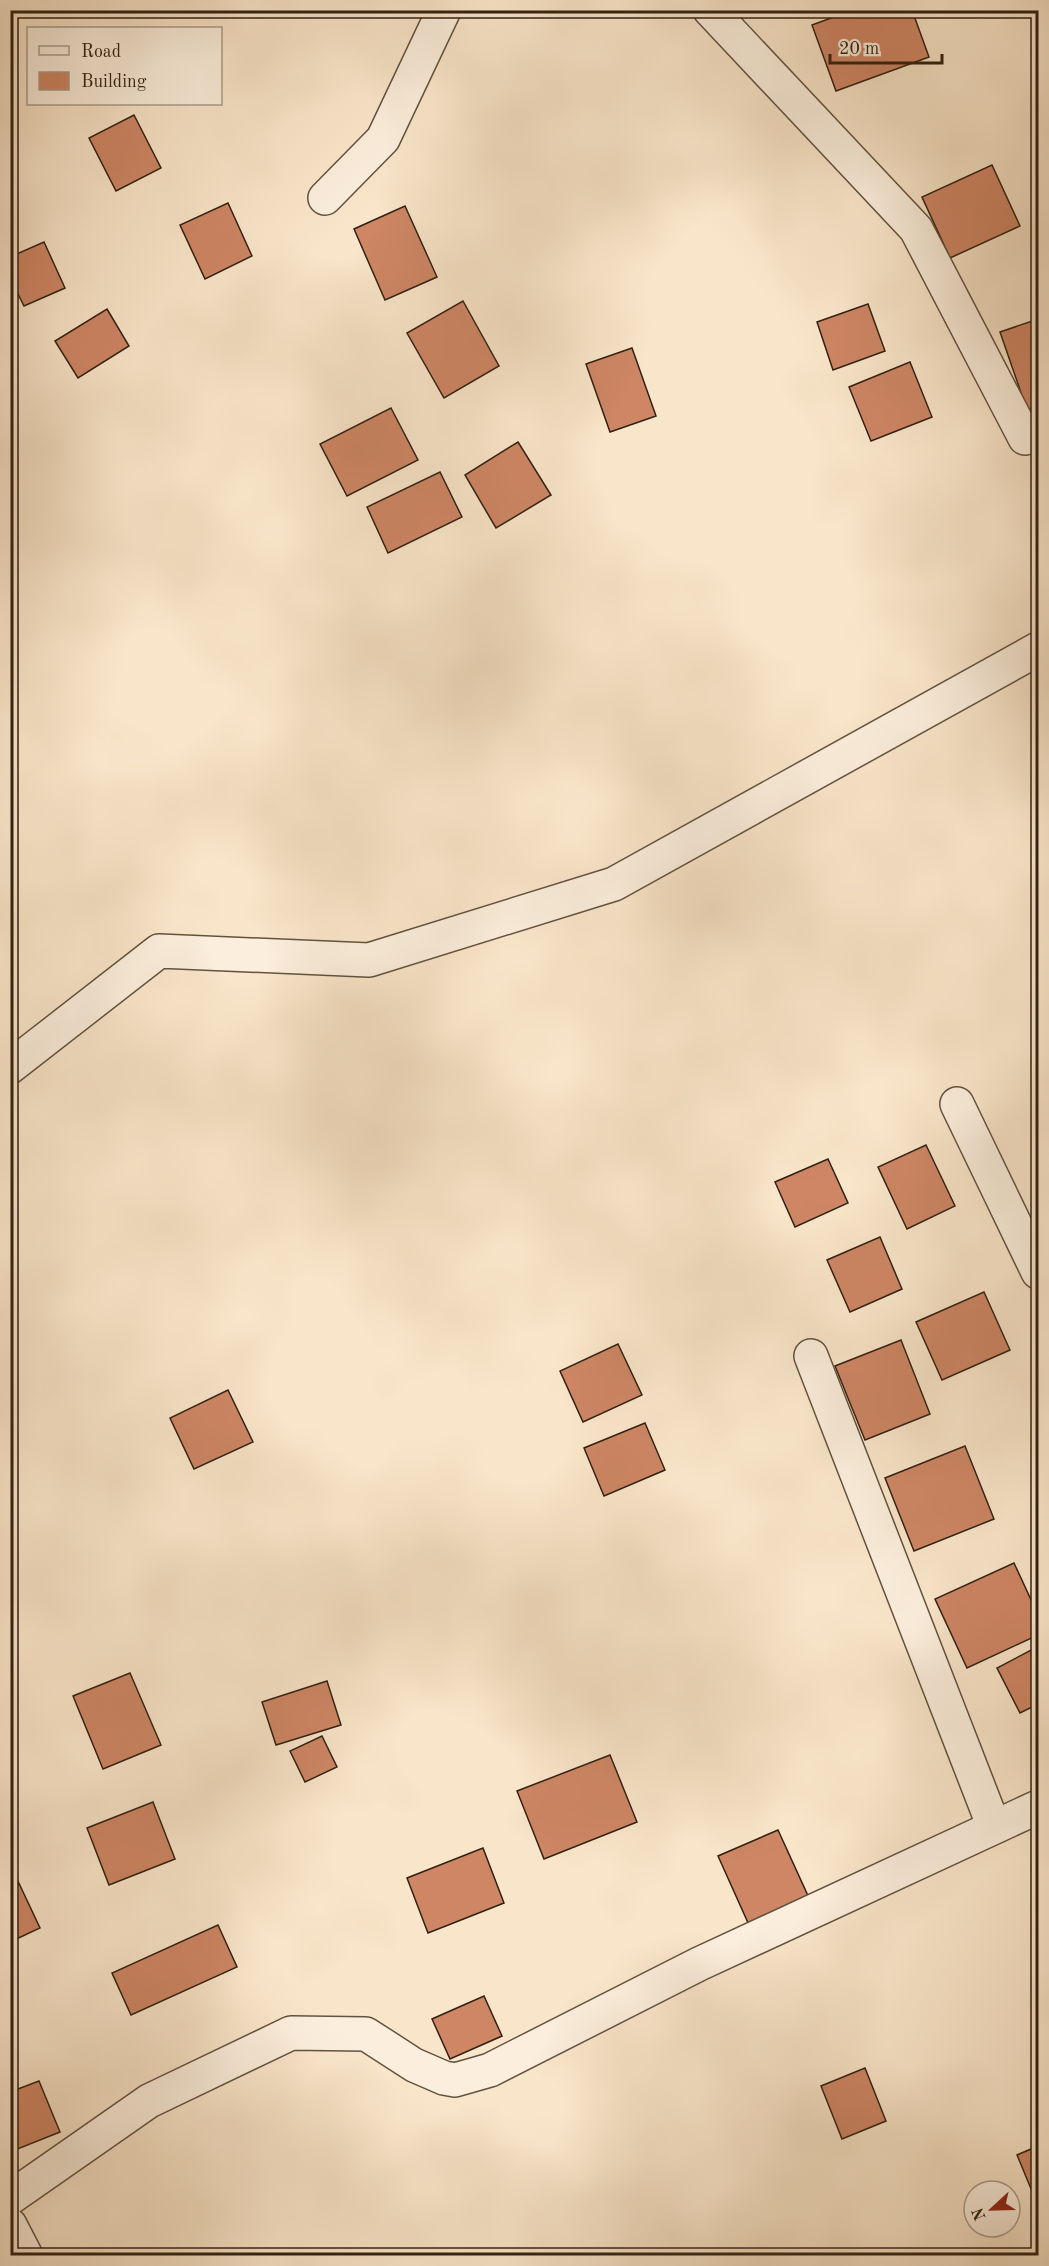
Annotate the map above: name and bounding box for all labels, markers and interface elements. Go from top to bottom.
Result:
legend [27,27,222,105]
scale bar [830,27,942,65]
text: 20 m [839,40,879,58]
text: Road [81,43,121,61]
text: Building [81,73,147,91]
north arrow [962,2179,1022,2239]
text: N [970,2204,990,2223]

